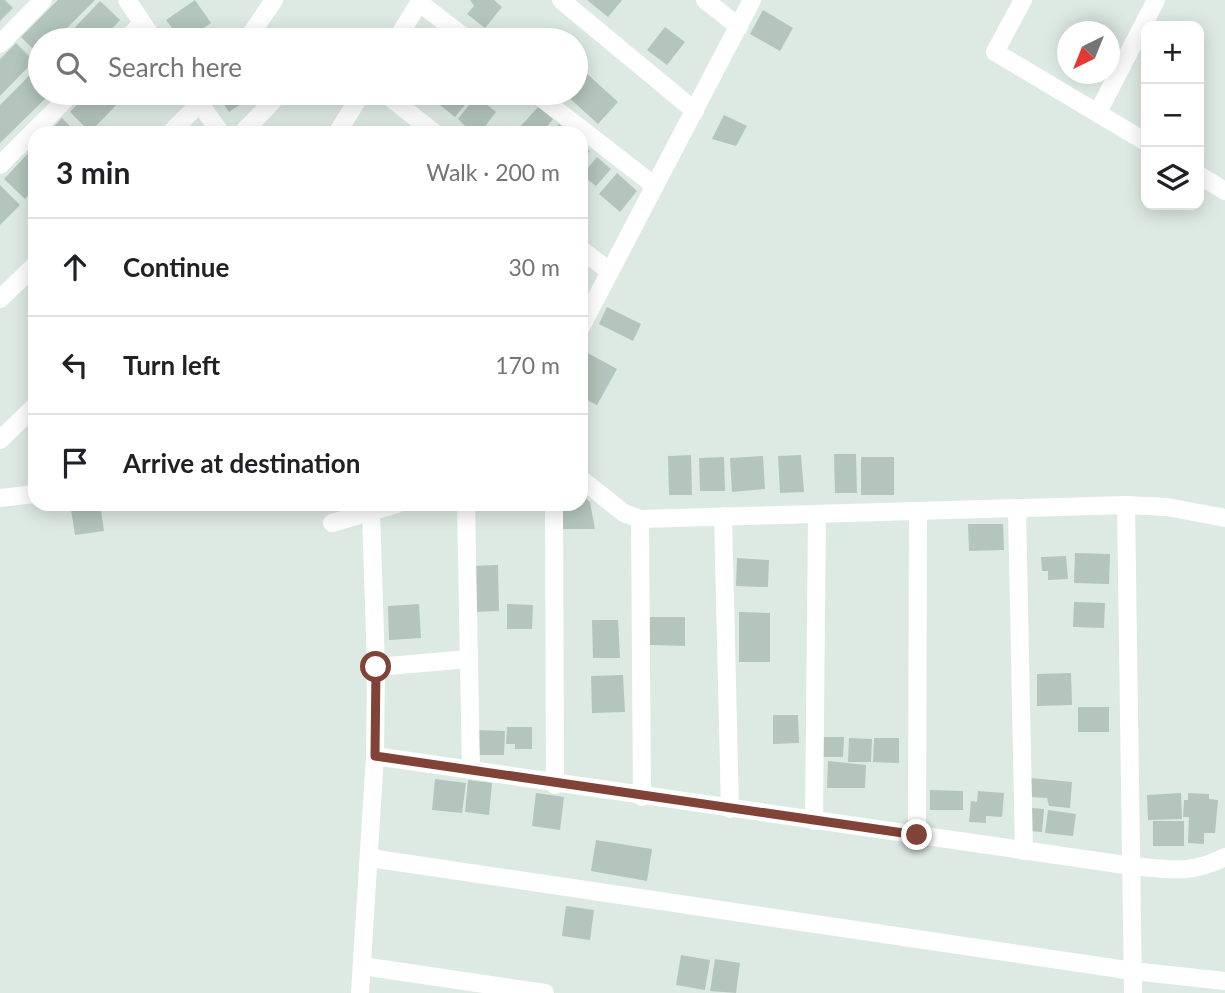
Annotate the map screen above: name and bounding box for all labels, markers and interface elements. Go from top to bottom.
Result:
north arrow [1057,21,1120,84]
map controls [1141,21,1204,210]
button: + [1141,21,1204,84]
search box [28,28,588,105]
icon: search [52,48,90,86]
text: Search here [108,51,242,83]
button: − [1141,84,1204,147]
button: layers [1141,147,1204,210]
text: 3 min [56,154,130,190]
text: Walk · 200 m [426,158,560,186]
icon: ahead [56,248,94,286]
text: Continue [123,251,229,283]
text: 30 m [509,253,560,281]
icon: left [56,346,94,384]
text: Turn left [123,349,220,381]
text: 170 m [495,351,560,379]
icon: arrive [56,444,94,482]
text: Arrive at destination [123,447,360,479]
route start [360,651,391,682]
route end [901,819,932,850]

